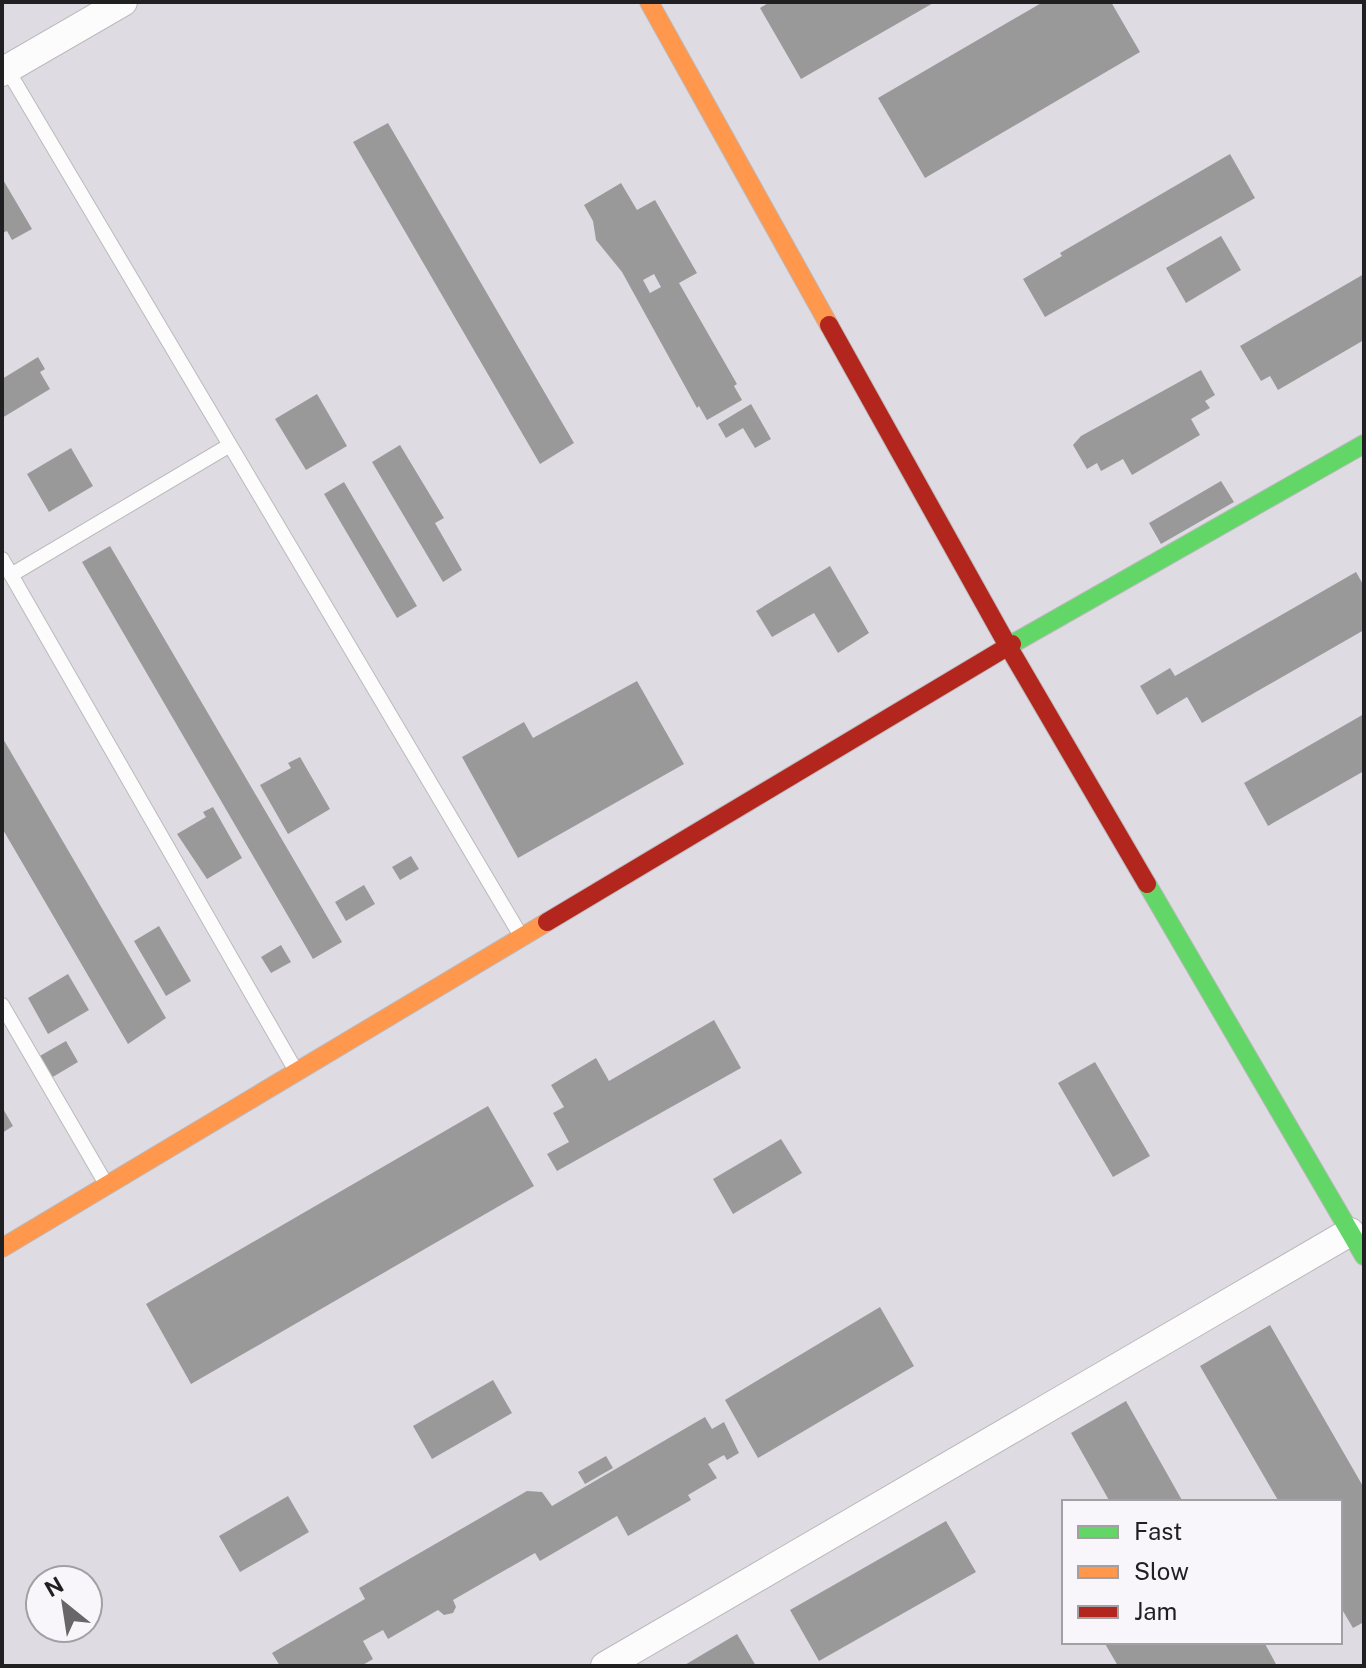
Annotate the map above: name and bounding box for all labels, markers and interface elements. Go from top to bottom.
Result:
legend [1062,1500,1342,1644]
text: Fast [1134,1517,1182,1545]
text: Slow [1134,1557,1189,1585]
north arrow [24,1564,104,1644]
text: N [40,1571,68,1602]
text: Jam [1134,1597,1177,1625]

